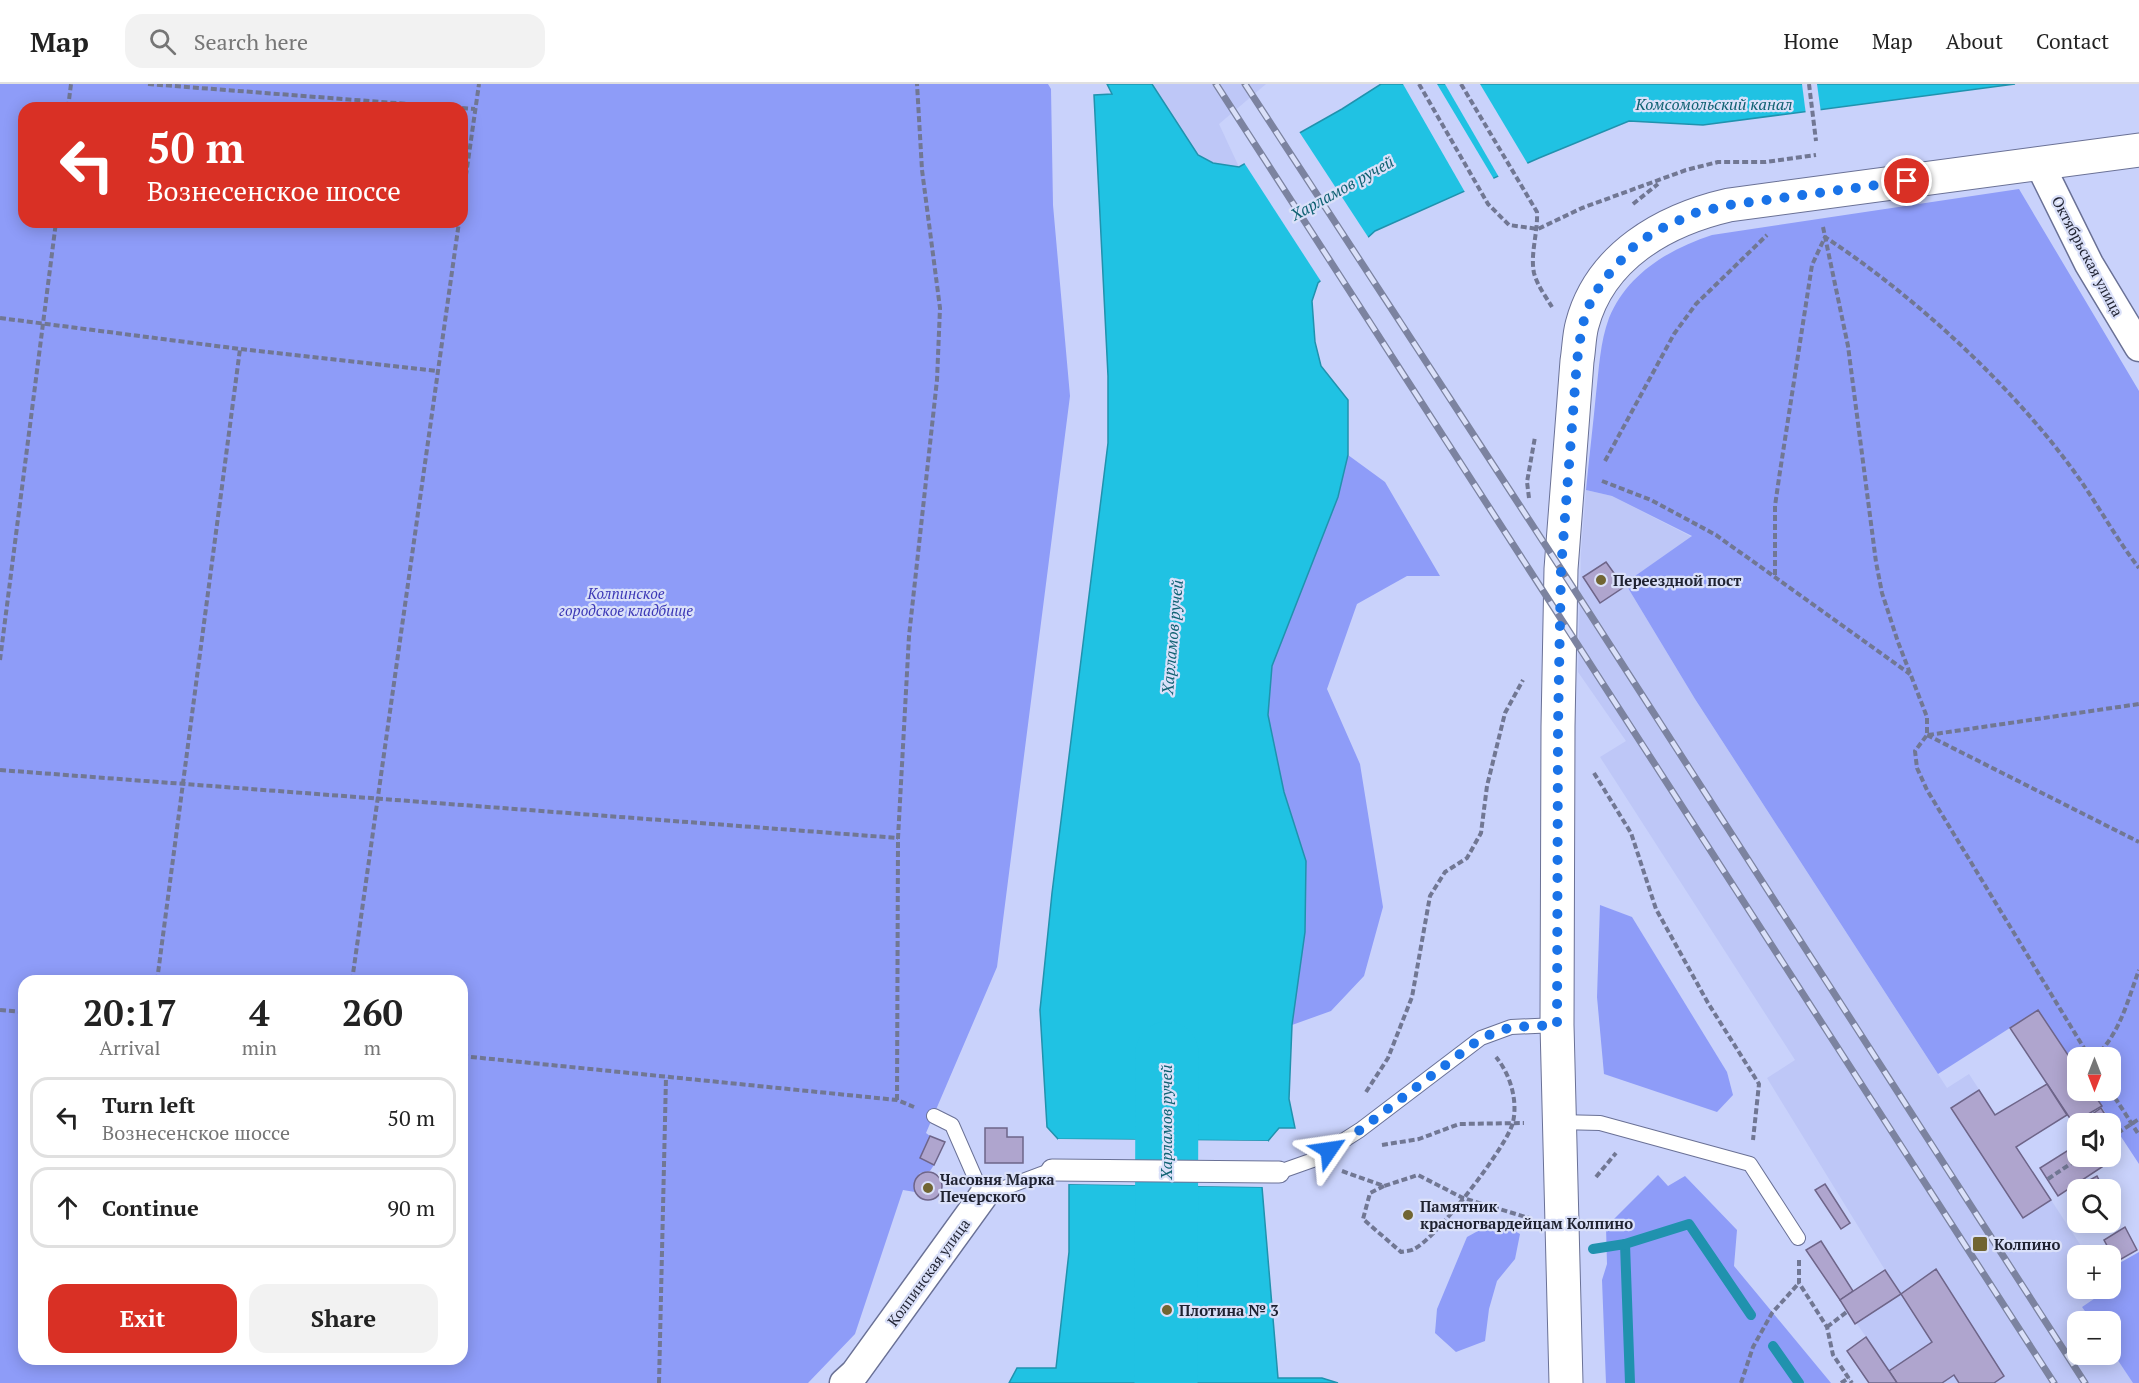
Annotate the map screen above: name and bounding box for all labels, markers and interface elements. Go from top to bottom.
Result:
search box [125,14,545,68]
text: Map [30,23,89,60]
icon: search [146,25,179,58]
text: Search here [194,27,308,56]
text: Home [1783,27,1839,55]
text: Map [1872,27,1913,55]
text: About [1946,27,2003,55]
text: Contact [2036,27,2109,55]
water label: Комсомольский канал [1634,93,1793,115]
text: 50 m [147,119,245,175]
icon: left [48,126,126,204]
water label: Харламов ручей [1286,150,1398,226]
pin [1881,155,1932,206]
icon: arrive [1890,164,1923,197]
text: Вознесенское шоссе [147,173,401,209]
street label: Октябрьская улица [2048,192,2128,320]
place label: Переездной пост [1613,570,1741,590]
marker: Переездной пост [1594,573,1608,587]
water label: Харламов ручей [1156,578,1188,696]
park label: Колпинское городское кладбище [559,583,693,620]
text: 20:17 [83,989,177,1036]
text: 4 [249,989,270,1036]
text: 260 [342,989,403,1036]
text: Arrival [99,1034,161,1061]
text: min [242,1034,277,1061]
text: m [364,1034,381,1061]
north arrow [2067,1047,2121,1101]
map controls [2067,1047,2121,1365]
water label: Харламов ручей [1155,1064,1177,1180]
text: Turn left [102,1090,195,1119]
icon: left [51,1101,84,1134]
text: 50 m [387,1103,435,1132]
button: sound [2067,1113,2121,1167]
position arrow [1297,1118,1361,1182]
text: Вознесенское шоссе [102,1119,290,1146]
place label: Часовня Марка Печерского [940,1169,1055,1206]
button: search [2067,1179,2121,1233]
marker: Часовня Марка Печерского [921,1181,935,1195]
icon: ahead [51,1191,84,1224]
text: Continue [102,1193,199,1222]
text: 90 m [387,1193,435,1222]
place label: Памятник красногвардейцам Колпино [1420,1196,1633,1233]
marker: Памятник красногвардейцам Колпино [1401,1208,1415,1222]
street label: Колпинская улица [882,1214,974,1330]
place label: Колпино [1994,1234,2060,1254]
marker: Колпино [1971,1235,1989,1253]
button: + [2067,1245,2121,1299]
button: Exit [48,1284,237,1353]
button: Share [249,1284,438,1353]
place label: Плотина № 3 [1179,1300,1279,1320]
marker: Плотина № 3 [1160,1303,1174,1317]
button: − [2067,1311,2121,1365]

